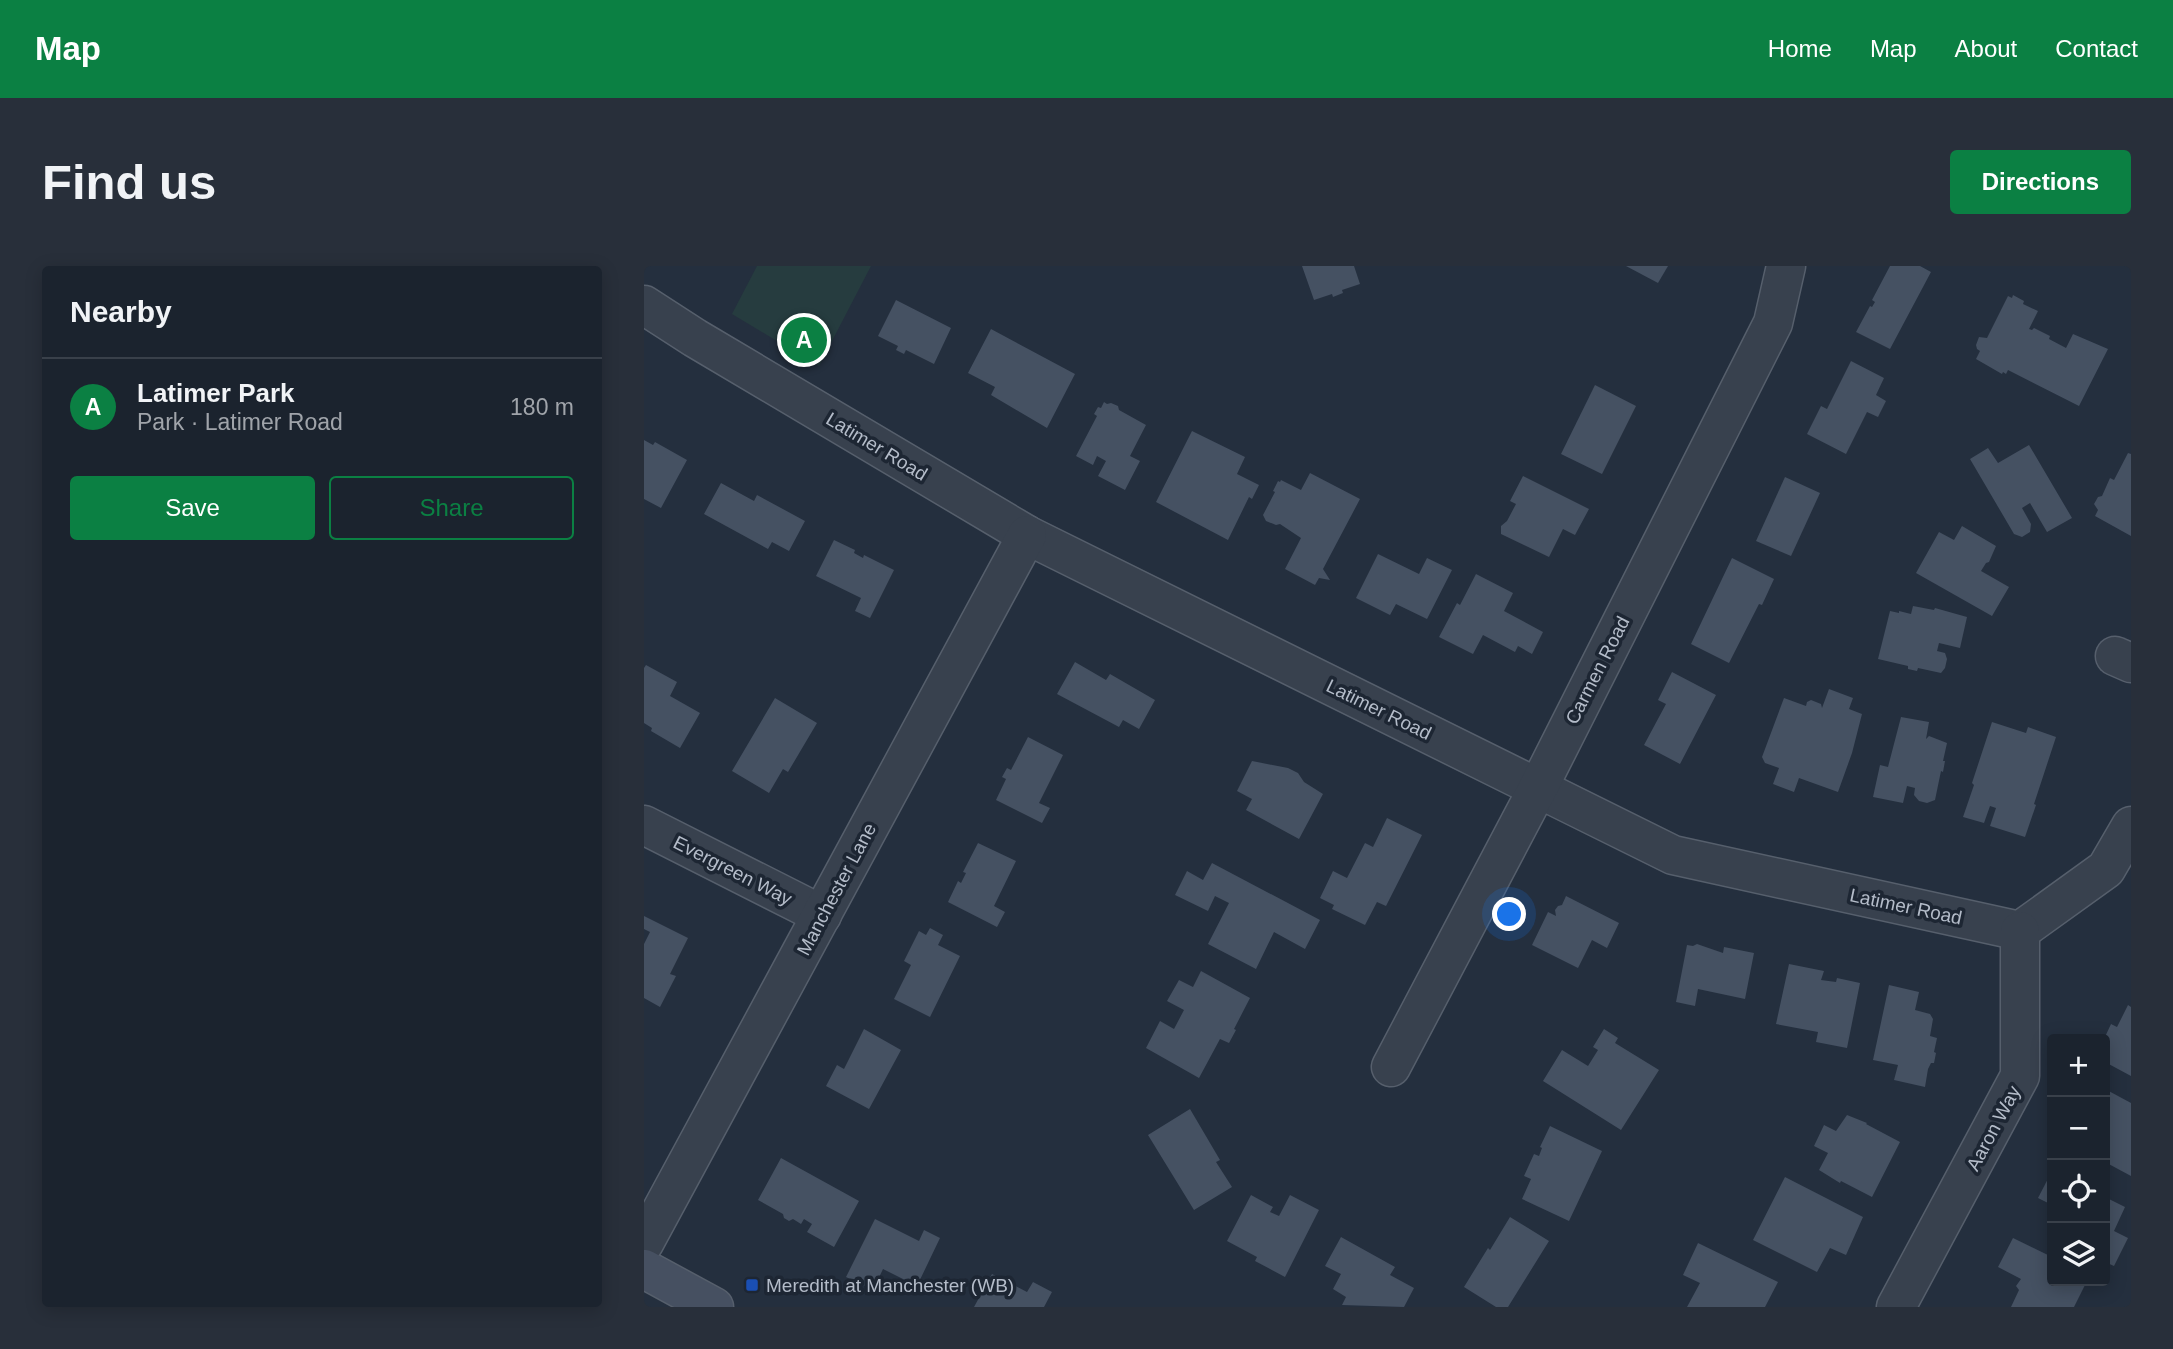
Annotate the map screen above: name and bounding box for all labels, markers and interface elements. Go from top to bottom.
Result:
text: Map [35,30,101,67]
text: Home [1768,35,1832,62]
text: Map [1870,35,1917,62]
text: About [1955,35,2017,62]
text: Contact [2055,35,2138,62]
button: Directions [1950,150,2131,214]
text: Find us [42,155,216,209]
text: Nearby [70,295,172,328]
pin: A [781,314,827,366]
text: Latimer Park [137,378,295,408]
text: A [85,394,101,420]
text: 180 m [510,394,574,420]
street label: Latimer Road [822,408,931,485]
text: Park · Latimer Road [137,409,343,435]
button: Save [70,476,315,540]
button: Share [329,476,574,540]
street label: Carmen Road [1561,613,1634,728]
street label: Latimer Road [1323,675,1435,744]
street label: Manchester Lane [793,819,880,959]
street label: Evergreen Way [670,832,796,910]
street label: Latimer Road [1848,884,1964,929]
your location [1492,897,1526,931]
map controls [2047,1034,2110,1286]
button: + [2047,1034,2110,1097]
street label: Aaron Way [1962,1082,2025,1174]
button: − [2047,1097,2110,1160]
button: locate [2047,1160,2110,1223]
button: layers [2047,1223,2110,1286]
place label: Meredith at Manchester (WB) [766,1275,1014,1296]
marker: Meredith at Manchester (WB) [744,1277,760,1293]

